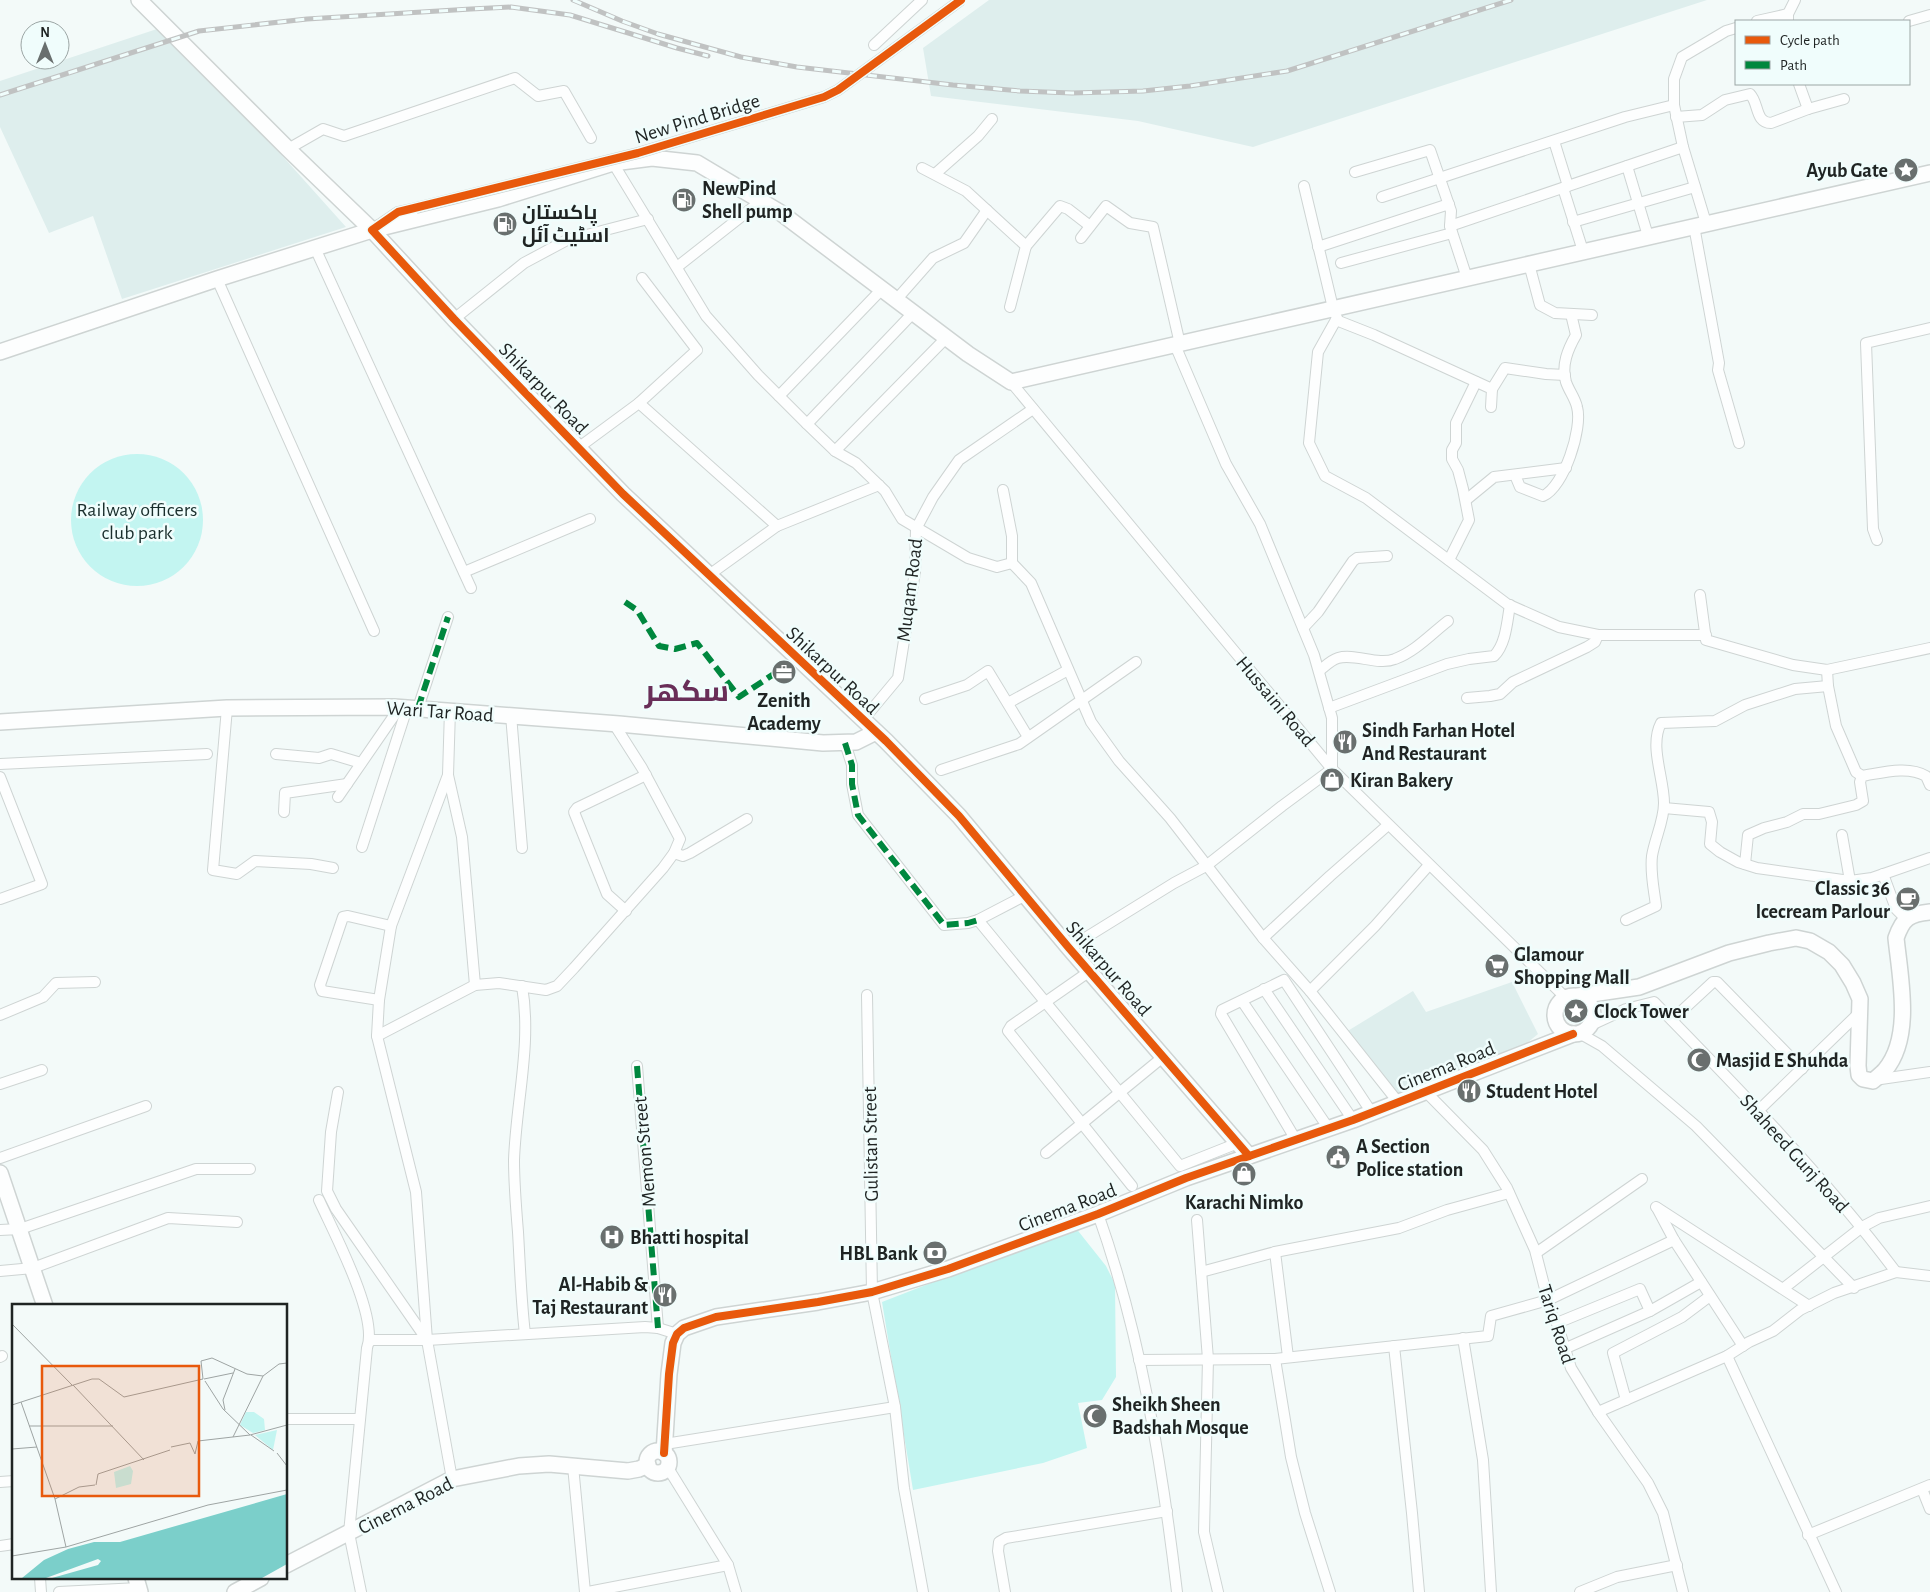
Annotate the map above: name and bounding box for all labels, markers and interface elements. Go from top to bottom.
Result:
north arrow [20,20,70,70]
legend [1735,20,1910,85]
text: N [40,26,50,40]
text: Cycle path [1780,33,1840,48]
text: Path [1780,58,1807,73]
street label: New Pind Bridge [632,90,762,147]
place icon: Ayub Gate [1893,157,1919,183]
place label: Ayub Gate [1806,161,1888,181]
place label: NewPind Shell pump [702,179,793,222]
fuel station icon: NewPind Shell pump [671,187,697,213]
place label: پاکستان اسٹیٹ آئل [522,203,610,247]
fuel station icon: پاکستان اسٹیٹ آئل [492,211,518,237]
street label: Shikarpur Road [495,339,592,438]
park label: Railway officers club park [76,500,198,543]
street label: Muqam Road [894,537,926,643]
street label: Shikarpur Road [782,623,882,718]
street label: Hussaini Road [1232,653,1319,751]
office icon: Zenith Academy [771,659,797,685]
district label: سکھر [644,677,729,709]
place label: Zenith Academy [747,691,821,734]
street label: Wari Tar Road [386,698,494,726]
place label: Sindh Farhan Hotel And Restaurant [1362,721,1515,764]
restaurant icon: Sindh Farhan Hotel And Restaurant [1332,729,1358,755]
shop icon: Kiran Bakery [1319,767,1345,793]
place label: Kiran Bakery [1350,771,1453,791]
place label: Classic 36 Icecream Parlour [1755,879,1890,922]
cafe icon: Classic 36 Icecream Parlour [1895,886,1921,912]
street label: Shikarpur Road [1062,917,1155,1020]
place label: Glamour Shopping Mall [1514,945,1630,988]
supermarket icon: Glamour Shopping Mall [1484,953,1510,979]
place icon: Clock Tower [1563,998,1589,1024]
place label: Clock Tower [1594,1002,1689,1022]
street label: Cinema Road [1395,1038,1498,1096]
mosque icon: Masjid E Shuhda [1686,1047,1712,1073]
place label: Masjid E Shuhda [1716,1051,1849,1071]
restaurant icon: Student Hotel [1456,1078,1482,1104]
place label: Student Hotel [1486,1082,1598,1102]
street label: Gulistan Street [860,1086,882,1202]
street label: Shaheed Gunj Road [1736,1091,1852,1217]
street label: Memon Street [630,1095,660,1208]
place label: A Section Police station [1356,1137,1463,1180]
public building icon: A Section Police station [1325,1144,1351,1170]
shop icon: Karachi Nimko [1231,1161,1257,1187]
street label: Cinema Road [1016,1180,1119,1236]
place label: Karachi Nimko [1185,1193,1303,1213]
hospital icon: Bhatti hospital [599,1224,625,1250]
place label: Bhatti hospital [630,1228,749,1248]
bank icon: HBL Bank [922,1240,948,1266]
place label: HBL Bank [839,1244,918,1264]
place label: Al-Habib & Taj Restaurant [532,1275,649,1318]
restaurant icon: Al-Habib & Taj Restaurant [652,1282,678,1308]
street label: Tariq Road [1534,1282,1578,1366]
inset map [12,1304,288,1580]
place label: Sheikh Sheen Badshah Mosque [1112,1395,1249,1438]
mosque icon: Sheikh Sheen Badshah Mosque [1082,1403,1108,1429]
street label: Cinema Road [355,1474,456,1538]

